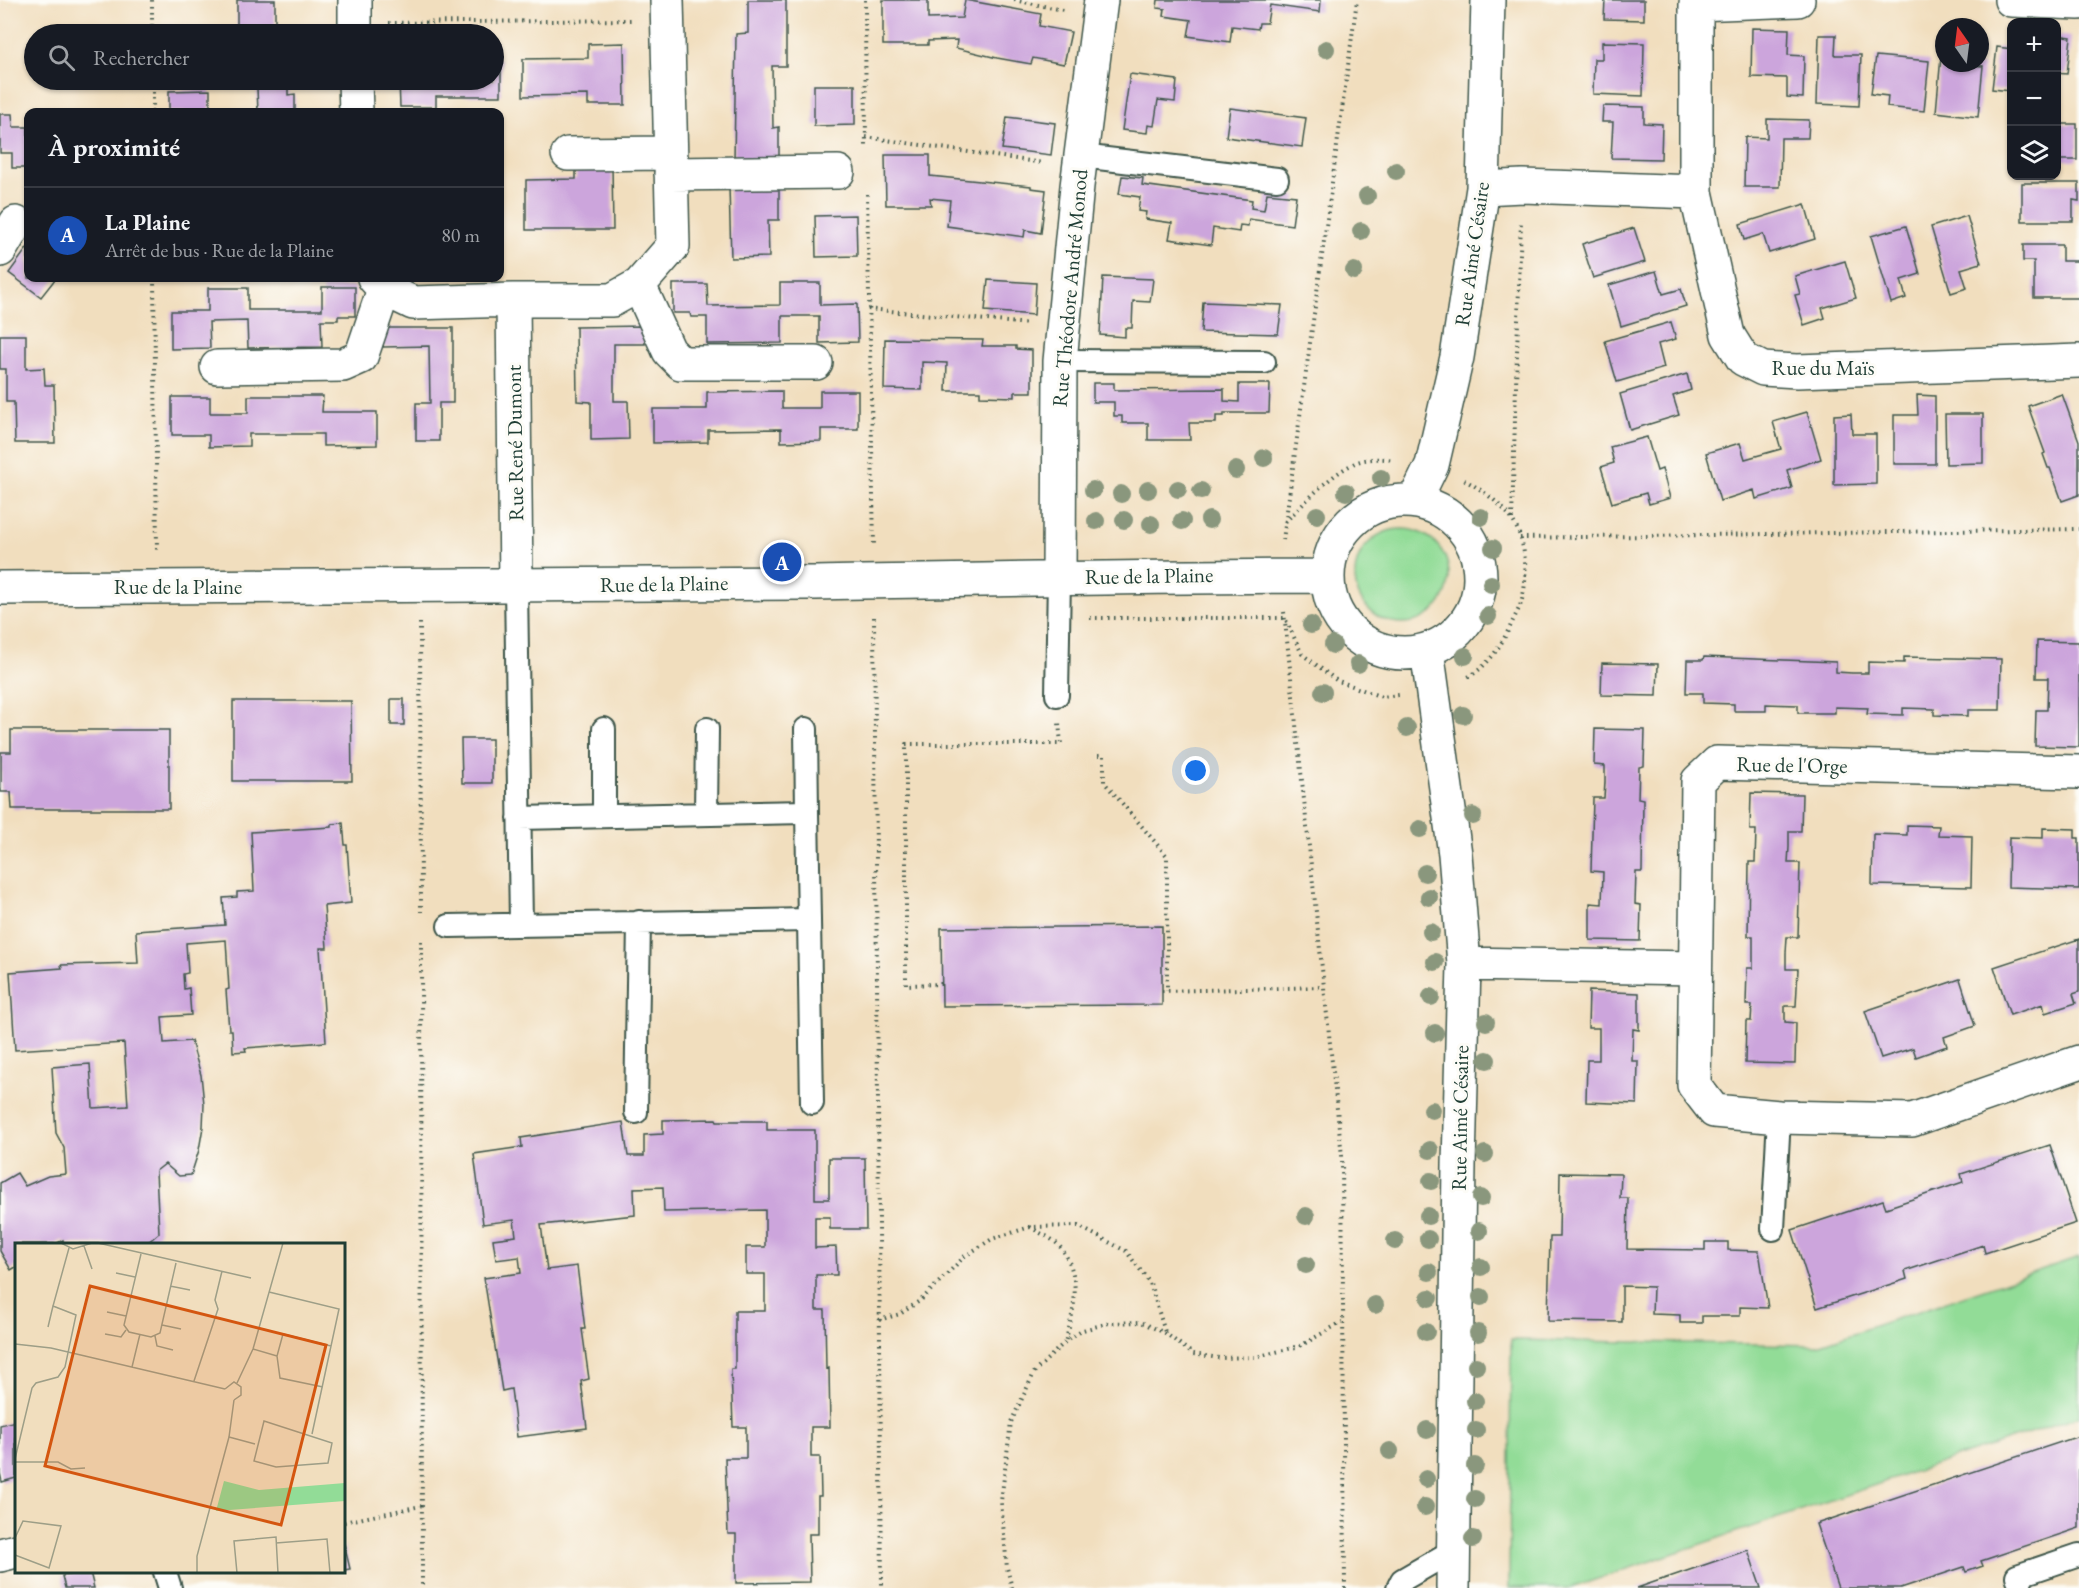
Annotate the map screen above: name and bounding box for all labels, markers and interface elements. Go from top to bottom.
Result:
north arrow [1935,18,1989,72]
map controls [2007,18,2061,180]
button: + [2007,18,2061,72]
search box [24,24,504,90]
icon: search [45,41,78,74]
text: Rechercher [93,43,189,72]
button: − [2007,72,2061,126]
button: layers [2007,126,2061,180]
text: À proximité [48,130,180,164]
street label: Rue Théodore André Monod [1046,167,1093,408]
street label: Rue Aimé Césaire [1448,180,1495,328]
text: La Plaine [105,208,190,237]
text: A [60,222,75,248]
text: 80 m [441,222,480,248]
text: Arrêt de bus · Rue de la Plaine [105,237,334,263]
street label: Rue du Maïs [1771,354,1875,381]
street label: Rue René Dumont [500,364,529,521]
pin: A [762,540,802,584]
street label: Rue de la Plaine [1085,561,1213,590]
street label: Rue de la Plaine [600,569,728,598]
street label: Rue de la Plaine [114,573,242,600]
street label: Rue de l'Orge [1736,750,1848,779]
your location [1181,756,1210,785]
street label: Rue Aimé Césaire [1445,1045,1474,1191]
inset map [15,1243,345,1573]

